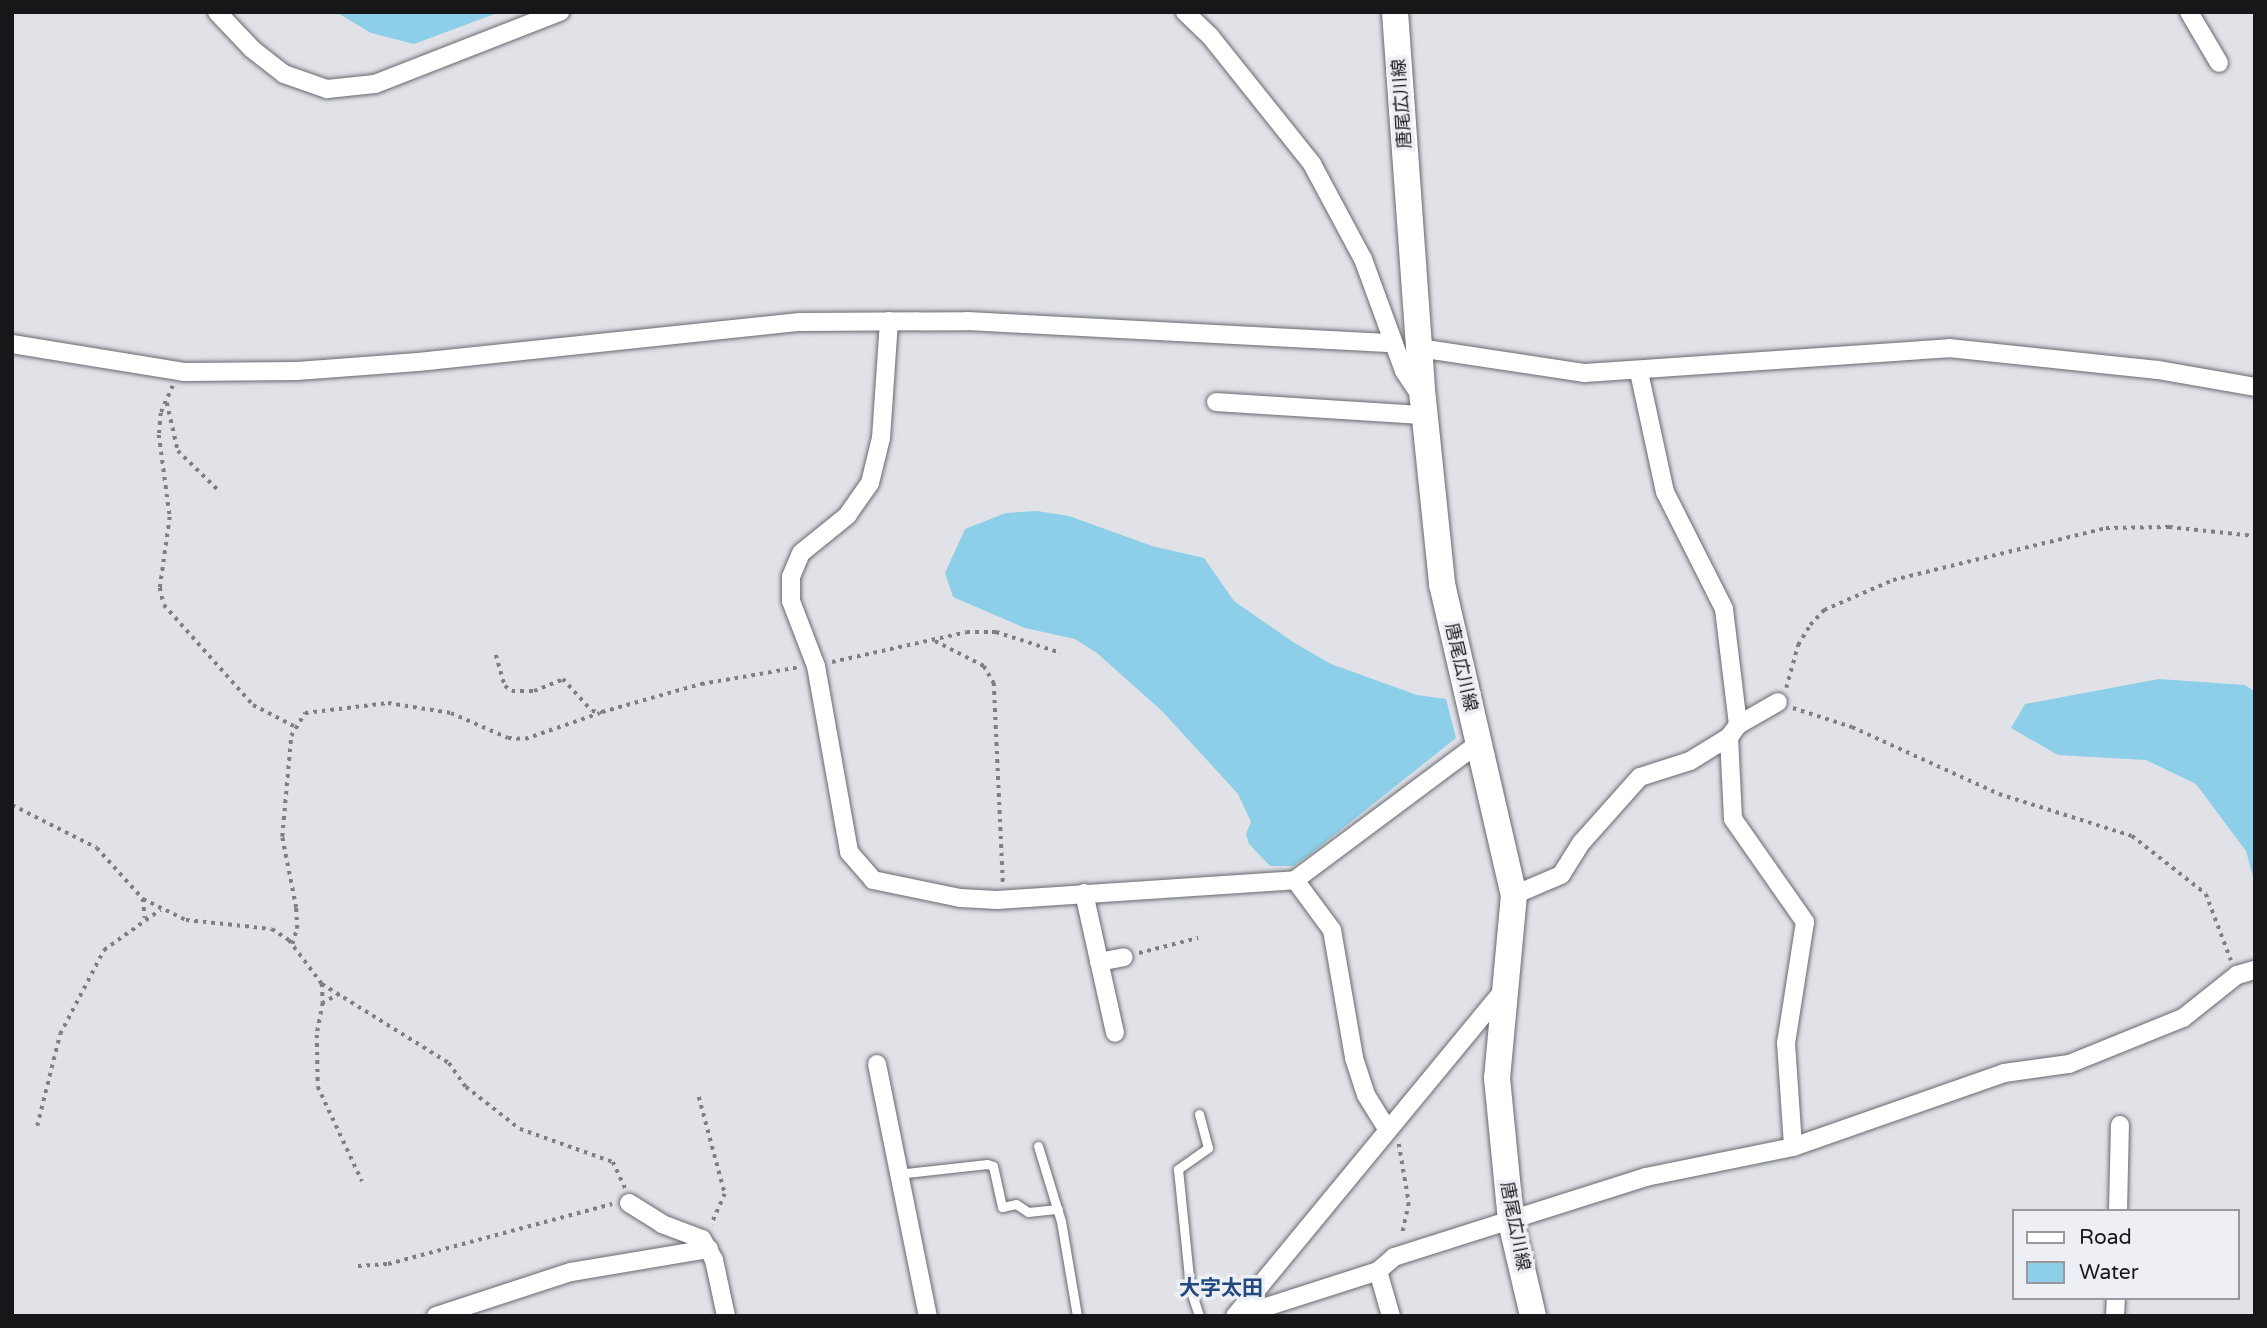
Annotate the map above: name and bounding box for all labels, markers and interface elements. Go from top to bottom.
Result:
street label: 唐尾広川線 [1388,58,1416,150]
street label: 唐尾広川線 [1440,621,1482,713]
street label: 唐尾広川線 [1496,1180,1534,1272]
legend [2011,1209,2239,1300]
text: Road [2079,1225,2132,1250]
text: Water [2079,1260,2139,1285]
district label: 大字太田 [1179,1276,1263,1302]

